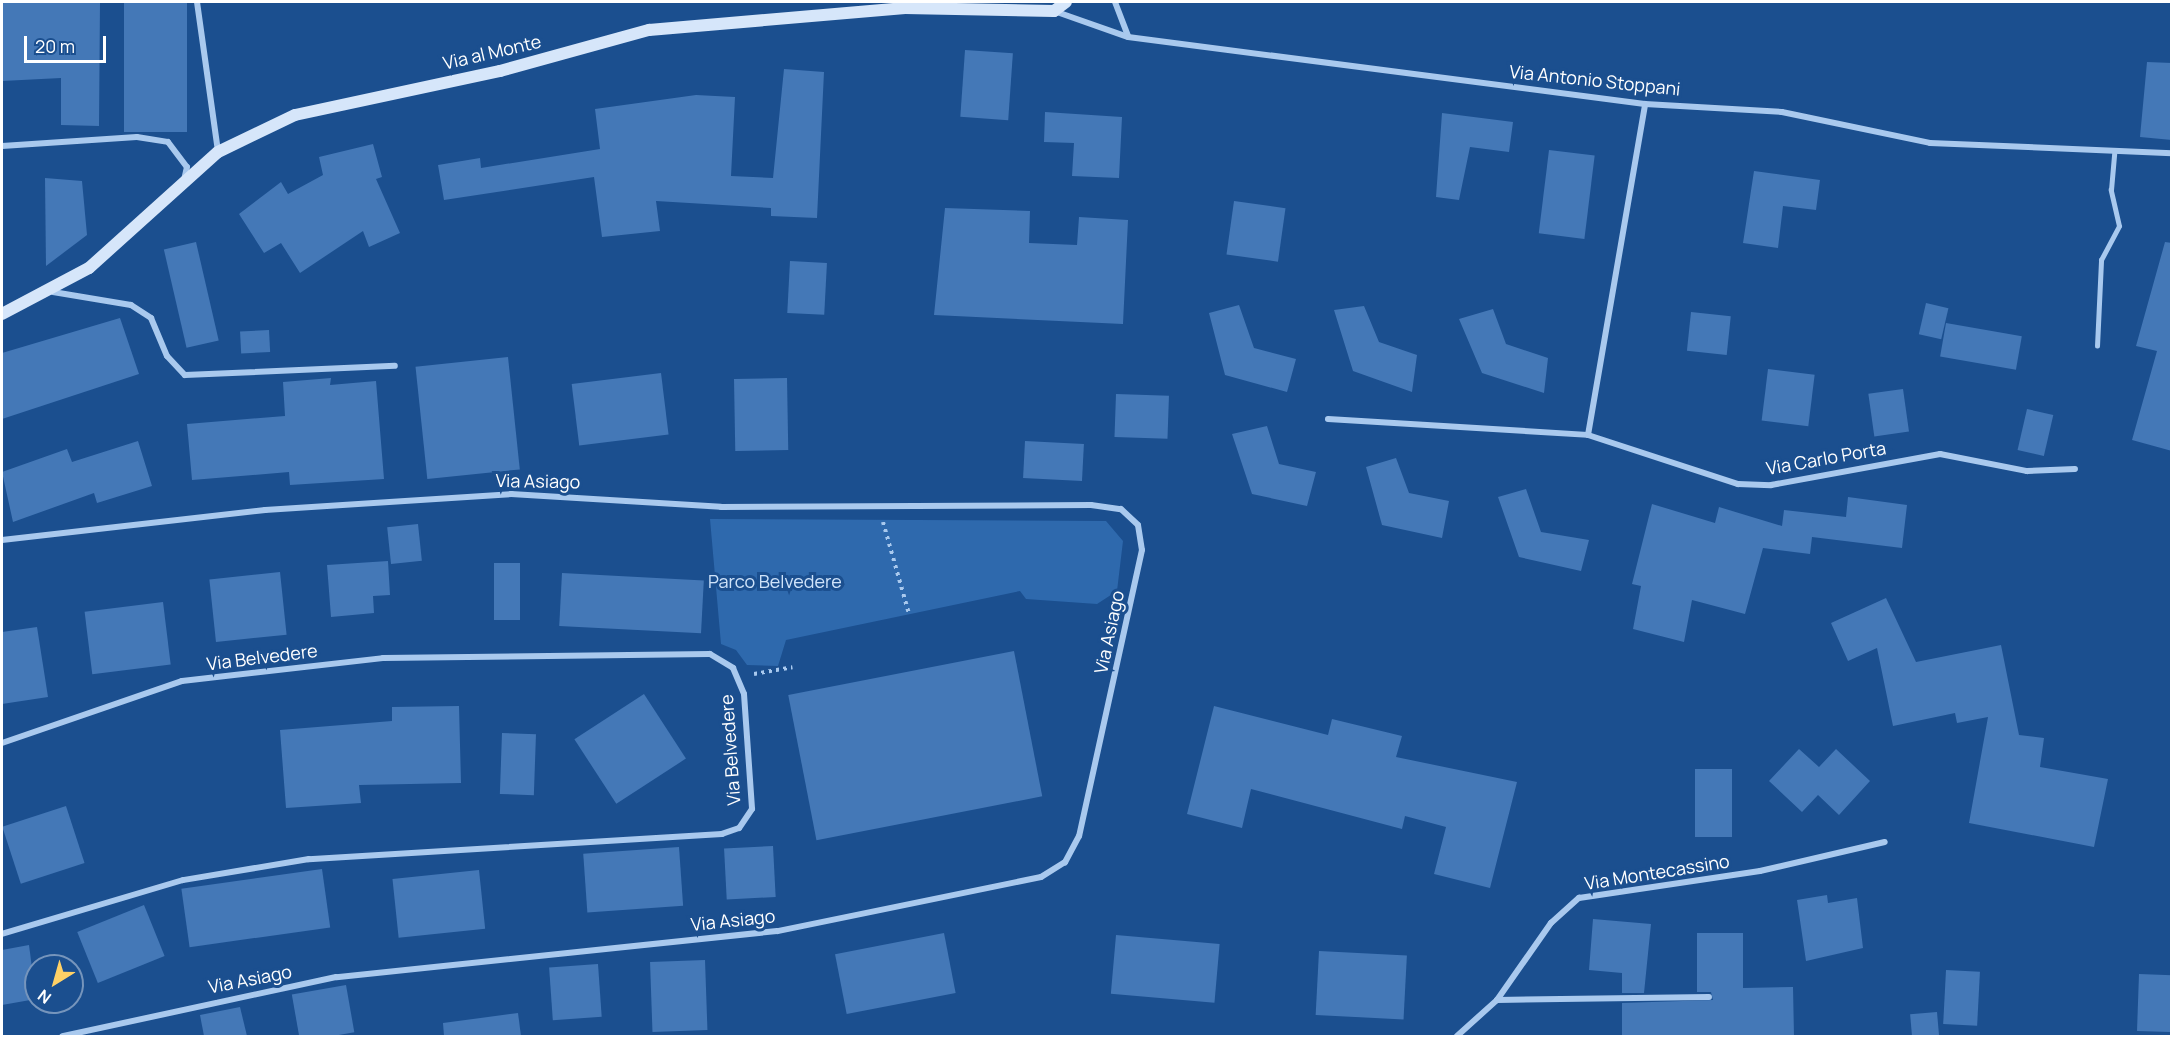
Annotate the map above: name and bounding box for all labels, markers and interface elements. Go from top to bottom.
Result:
scale bar [27,24,110,62]
street label: Via al Monte [441,30,543,74]
text: 20 m [35,34,75,58]
street label: Via Antonio Stoppani [1508,60,1682,100]
street label: Via Carlo Porta [1764,437,1888,479]
street label: Via Asiago [495,469,581,493]
park label: Parco Belvedere [708,570,842,592]
street label: Via Asiago [1090,588,1128,676]
street label: Via Belvedere [205,639,319,675]
street label: Via Belvedere [715,694,745,806]
street label: Via Montecassino [1583,850,1731,894]
street label: Via Asiago [690,905,776,935]
north arrow [24,954,84,1014]
street label: Via Asiago [206,960,294,998]
text: N [33,985,56,1009]

